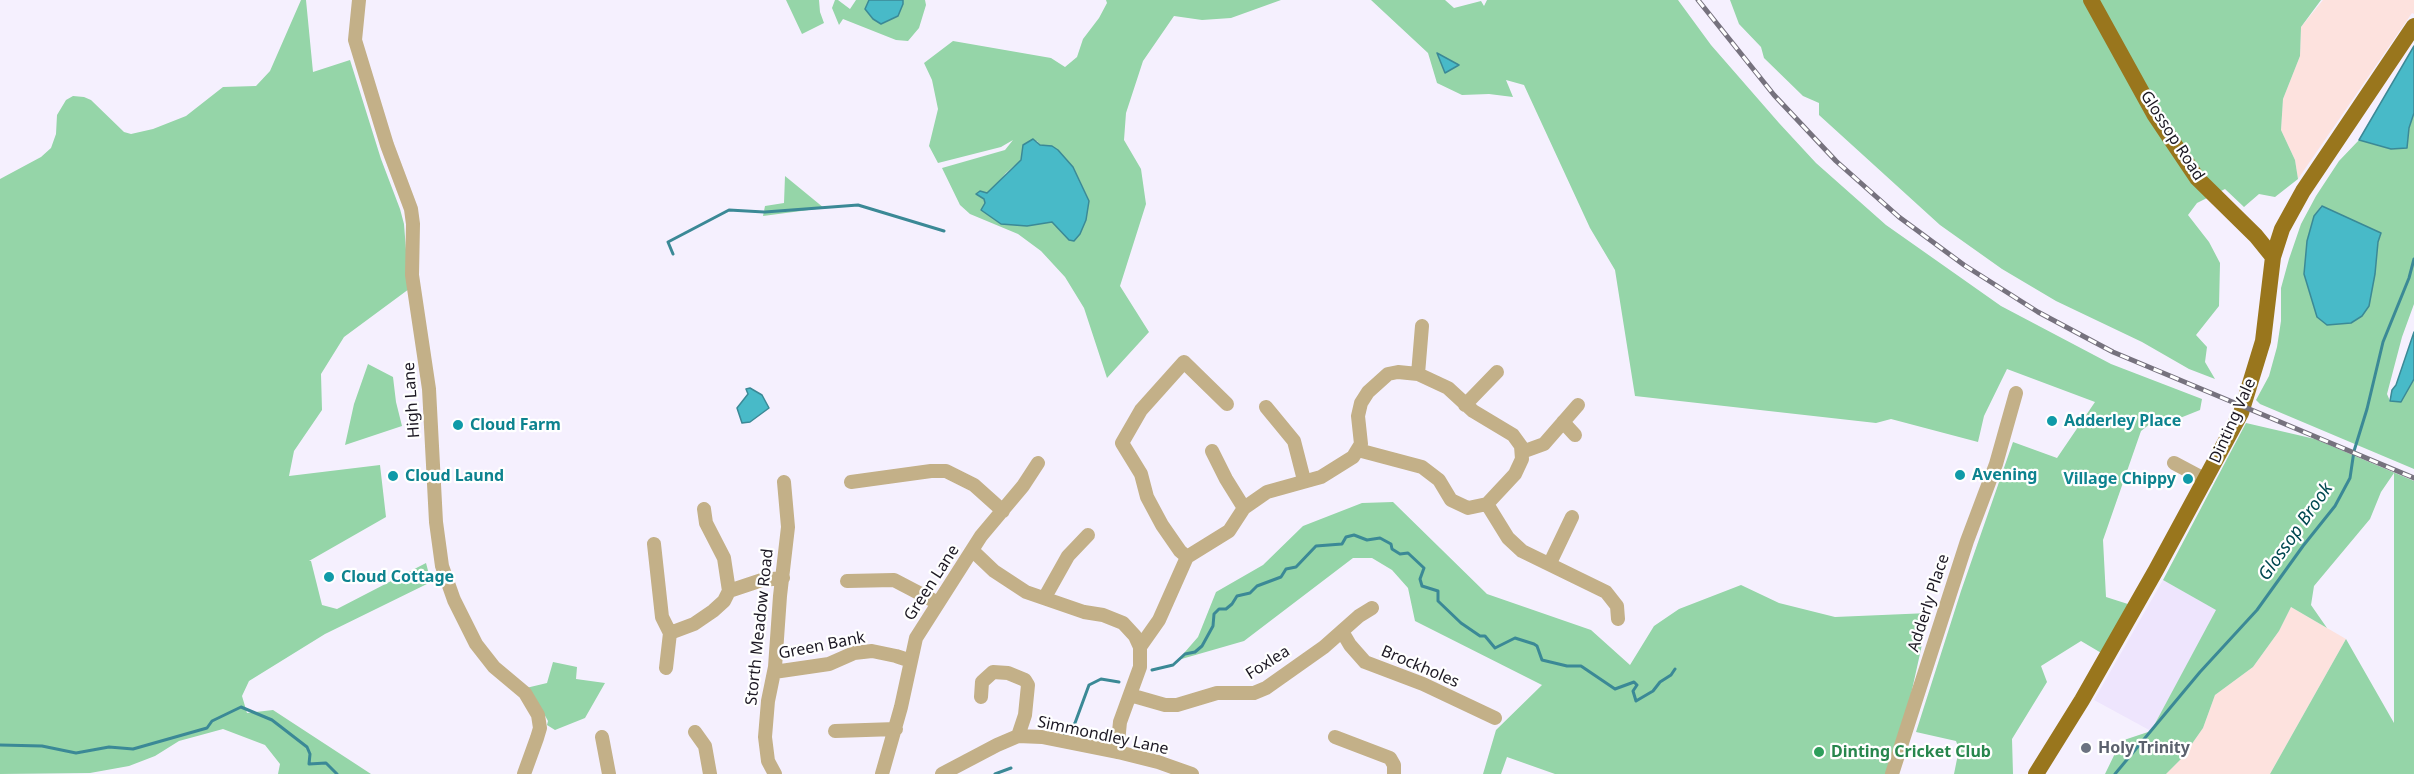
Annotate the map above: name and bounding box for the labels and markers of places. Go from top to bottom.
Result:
place label: Adderley Place [2064,411,2181,431]
marker: Adderley Place [2045,414,2059,428]
place label: Cloud Farm [470,415,561,435]
marker: Cloud Farm [451,418,465,432]
place label: Avening [1972,465,2037,485]
place label: Cloud Laund [405,466,504,486]
marker: Avening [1953,468,1967,482]
marker: Cloud Laund [386,469,400,483]
place label: Village Chippy [2063,469,2176,489]
marker: Village Chippy [2181,472,2195,486]
place label: Cloud Cottage [341,567,454,587]
marker: Cloud Cottage [322,570,336,584]
place label: Holy Trinity [2098,738,2190,758]
marker: Holy Trinity [2079,741,2093,755]
place label: Dinting Cricket Club [1831,742,1991,762]
marker: Dinting Cricket Club [1812,745,1826,759]

